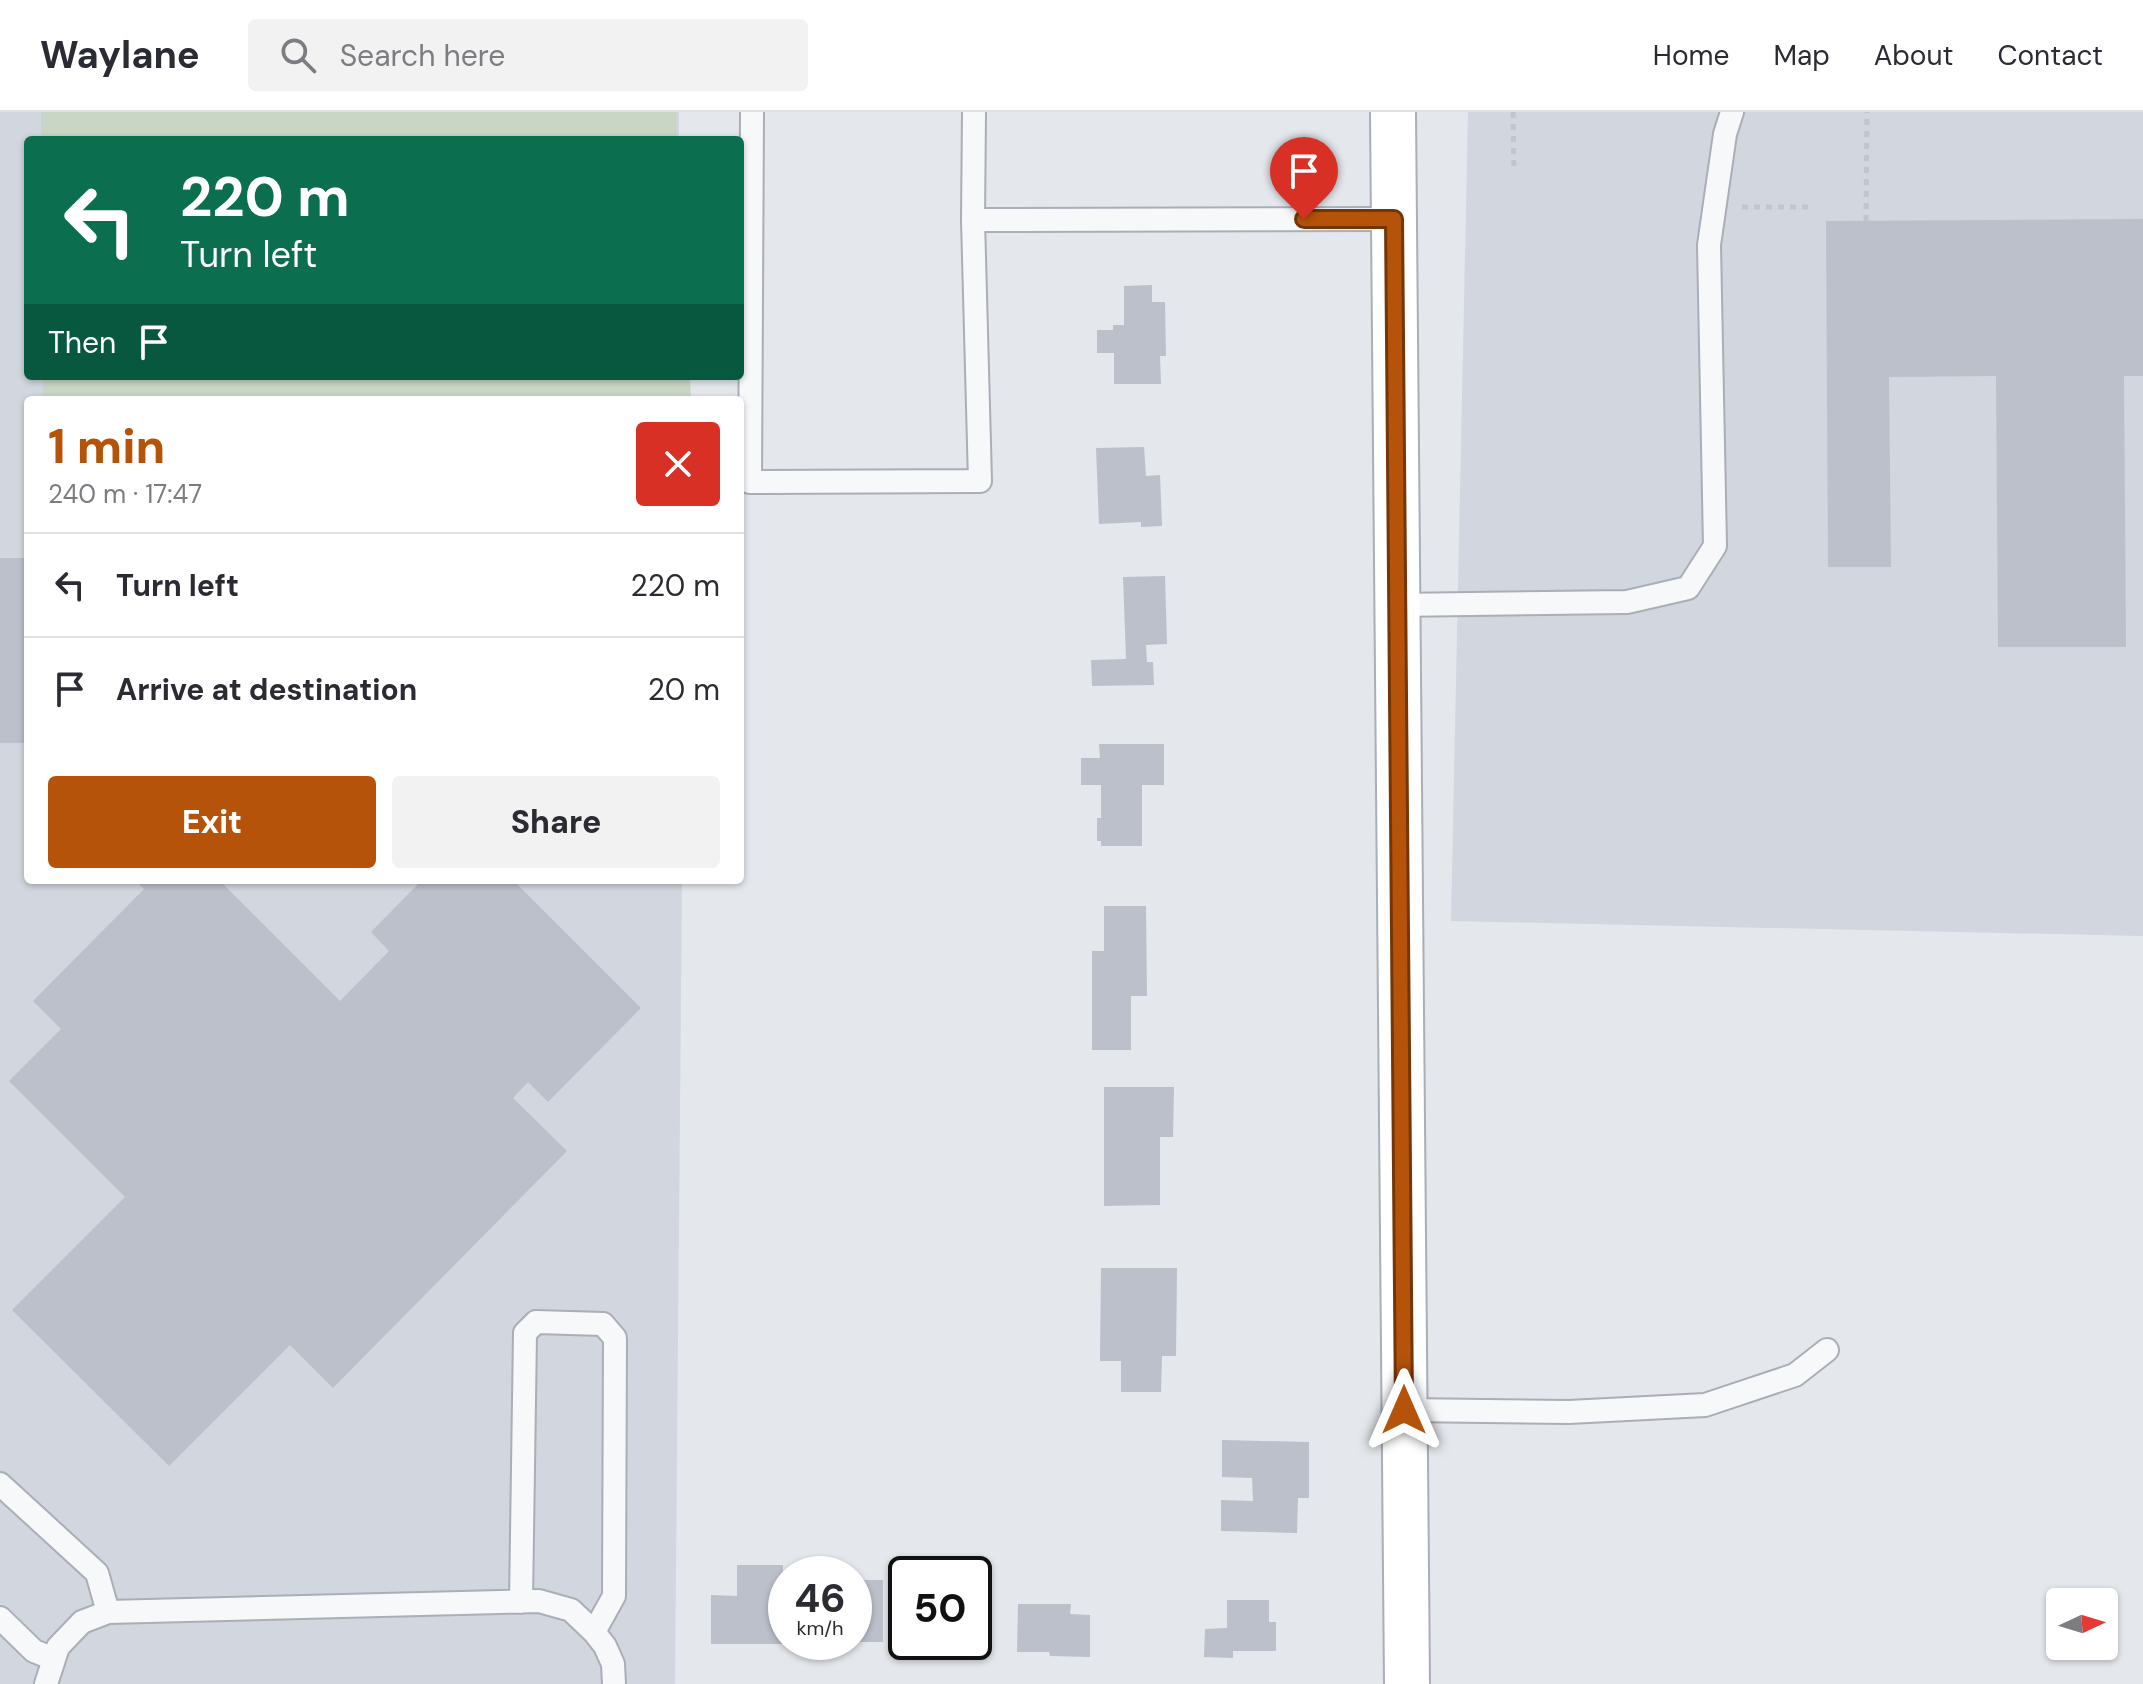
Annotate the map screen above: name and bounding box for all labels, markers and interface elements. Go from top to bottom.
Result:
search box [248,19,808,91]
text: Waylane [40,30,200,80]
icon: search [276,33,320,77]
text: Search here [340,36,505,75]
text: Home [1653,37,1729,74]
text: Map [1773,37,1830,74]
text: About [1874,37,1953,74]
text: Contact [1997,37,2103,74]
pin [1270,137,1338,219]
icon: arrive [1282,149,1326,193]
text: 220 m [180,160,350,233]
icon: left [48,168,152,272]
text: Turn left [180,231,317,278]
icon: arrive [132,320,176,364]
text: Then [48,323,116,362]
text: 1 min [48,415,165,478]
button: close [636,422,720,506]
text: 240 m · 17:47 [48,477,202,511]
icon: left [48,563,92,607]
text: Turn left [116,566,239,605]
text: 220 m [631,566,720,605]
icon: arrive [48,667,92,711]
text: Arrive at destination [116,670,417,709]
text: 20 m [648,670,720,709]
button: Exit [48,776,376,868]
button: Share [392,776,720,868]
position arrow [1362,1368,1446,1452]
speed limit sign: 50 [888,1556,992,1660]
text: 46 [794,1572,846,1624]
north arrow [2046,1588,2118,1660]
map controls [2046,1588,2118,1660]
text: km/h [796,1615,844,1641]

